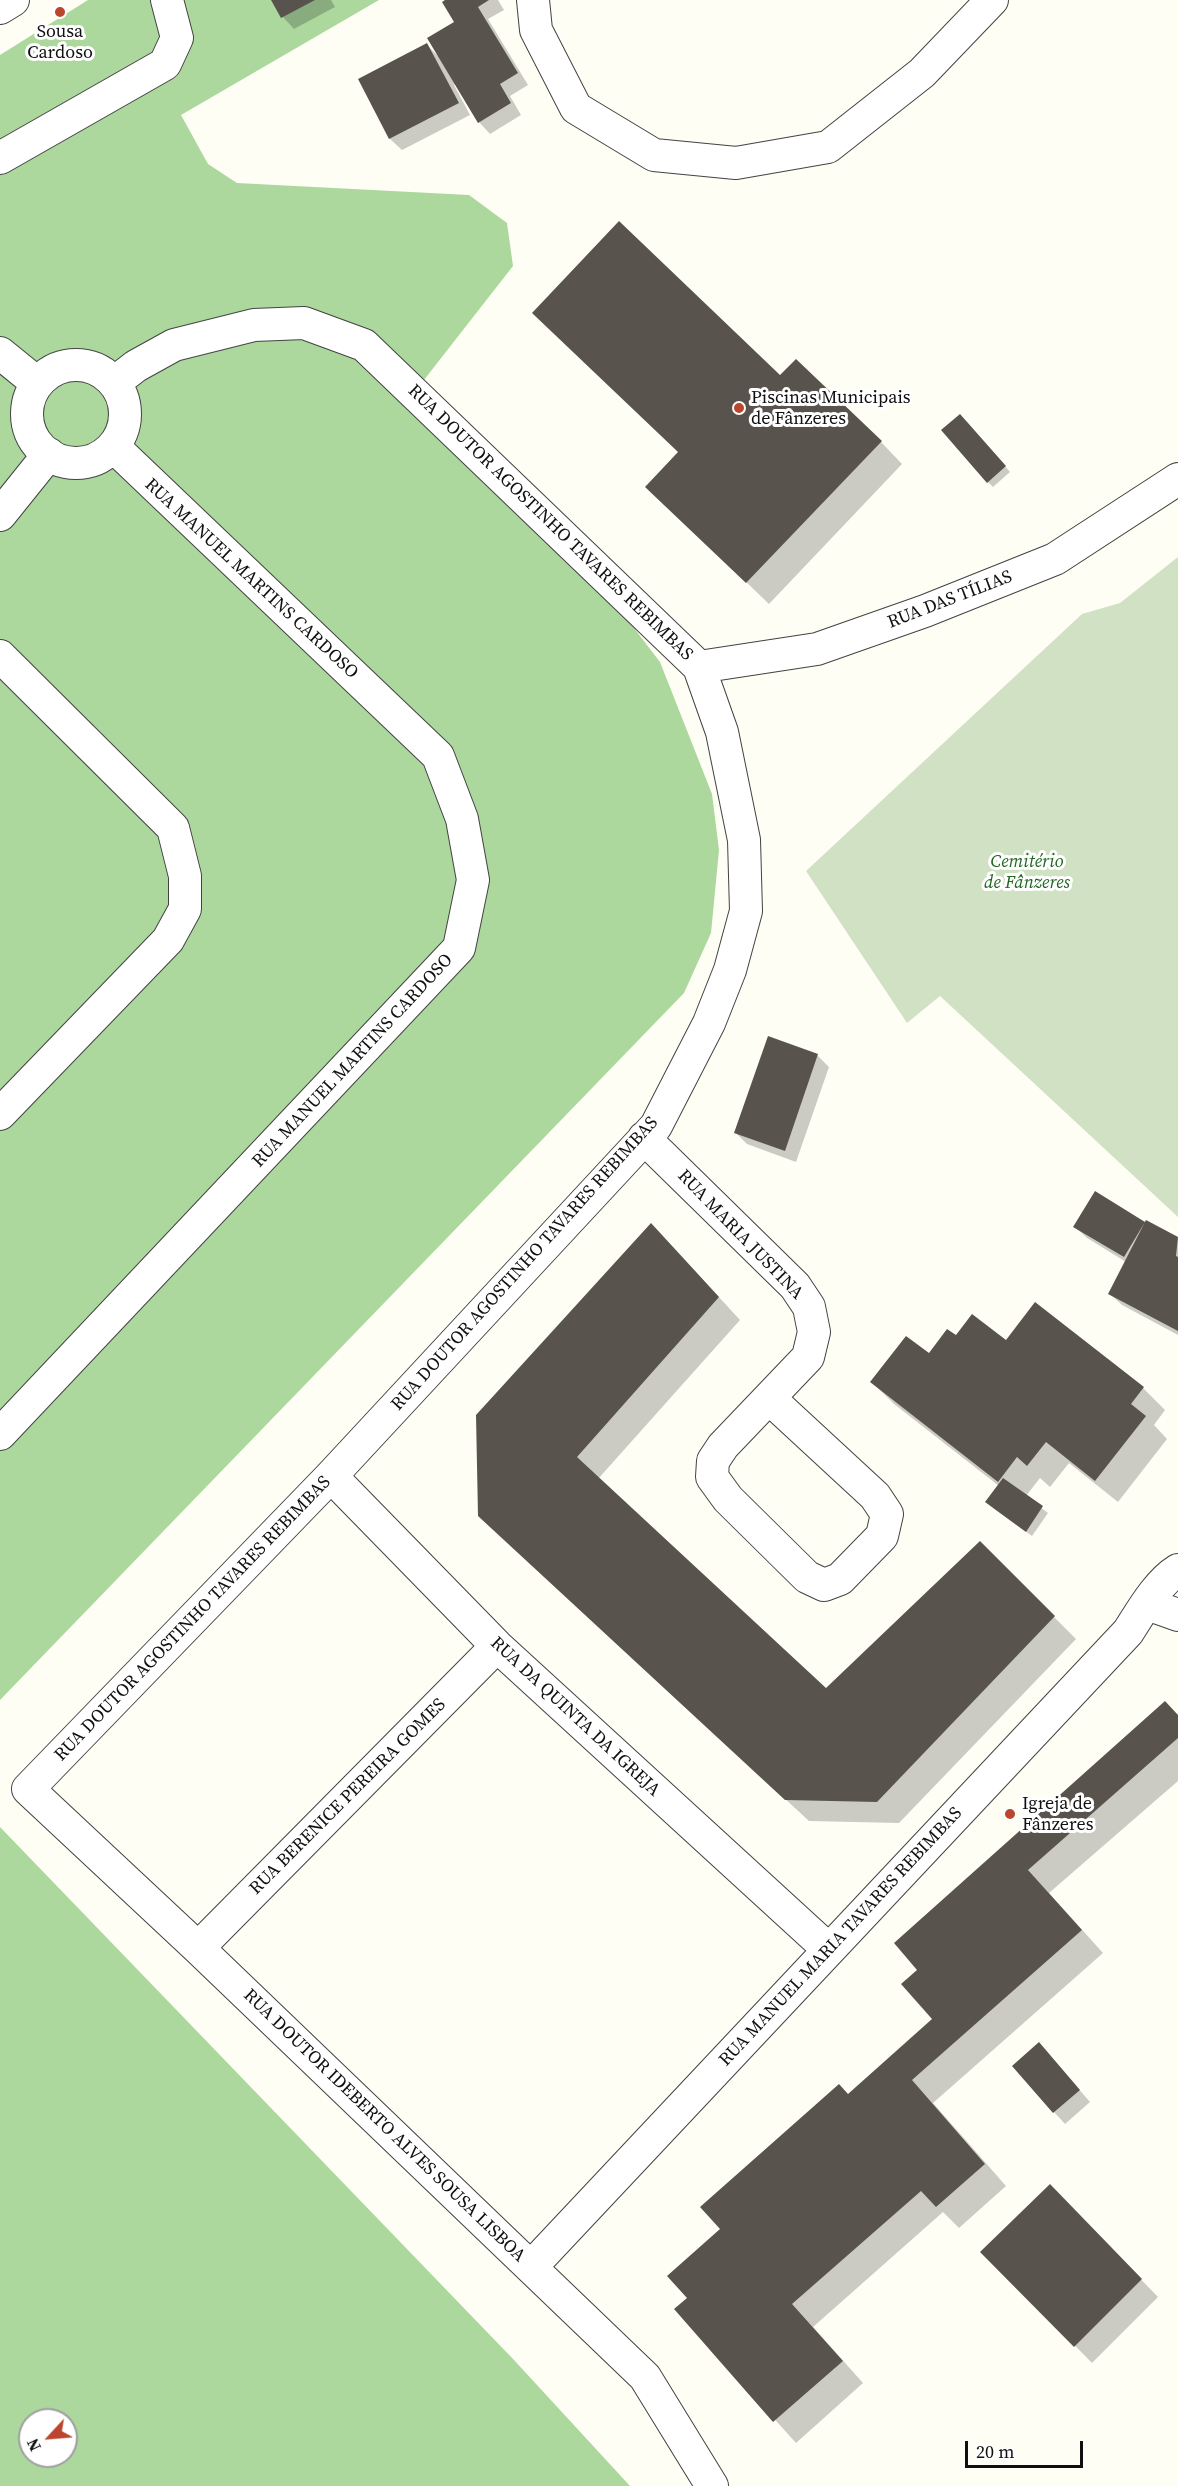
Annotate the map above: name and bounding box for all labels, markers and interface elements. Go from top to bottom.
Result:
marker: Sousa Cardoso [53,5,67,19]
place label: Sousa Cardoso [27,21,93,63]
street label: RUA DOUTOR AGOSTINHO TAVARES REBIMBAS [403,380,697,666]
place label: Piscinas Municipais de Fânzeres [751,387,911,430]
marker: Piscinas Municipais de Fânzeres [732,401,746,415]
street label: RUA MANUEL MARTINS CARDOSO [140,474,362,684]
street label: RUA DAS TÍLIAS [885,566,1015,634]
park label: Cemitério de Fânzeres [984,851,1070,894]
street label: RUA MANUEL MARTINS CARDOSO [248,950,458,1172]
street label: RUA DOUTOR AGOSTINHO TAVARES REBIMBAS [387,1112,663,1416]
street label: RUA MARIA JUSTINA [672,1166,808,1304]
street label: RUA DOUTOR AGOSTINHO TAVARES REBIMBAS [50,1472,336,1766]
street label: RUA DA QUINTA DA IGREJA [486,1633,664,1801]
street label: RUA BERENICE PEREIRA GOMES [245,1694,451,1900]
place label: Igreja de Fânzeres [1022,1793,1093,1836]
street label: RUA MANUEL MARIA TAVARES REBIMBAS [715,1803,967,2071]
marker: Igreja de Fânzeres [1003,1807,1017,1821]
street label: RUA DOUTOR IDEBERTO ALVES SOUSA LISBOA [239,1985,529,2267]
north arrow [18,2408,78,2468]
scale bar [968,2429,1086,2467]
text: N [21,2435,46,2455]
text: 20 m [976,2439,1014,2464]

